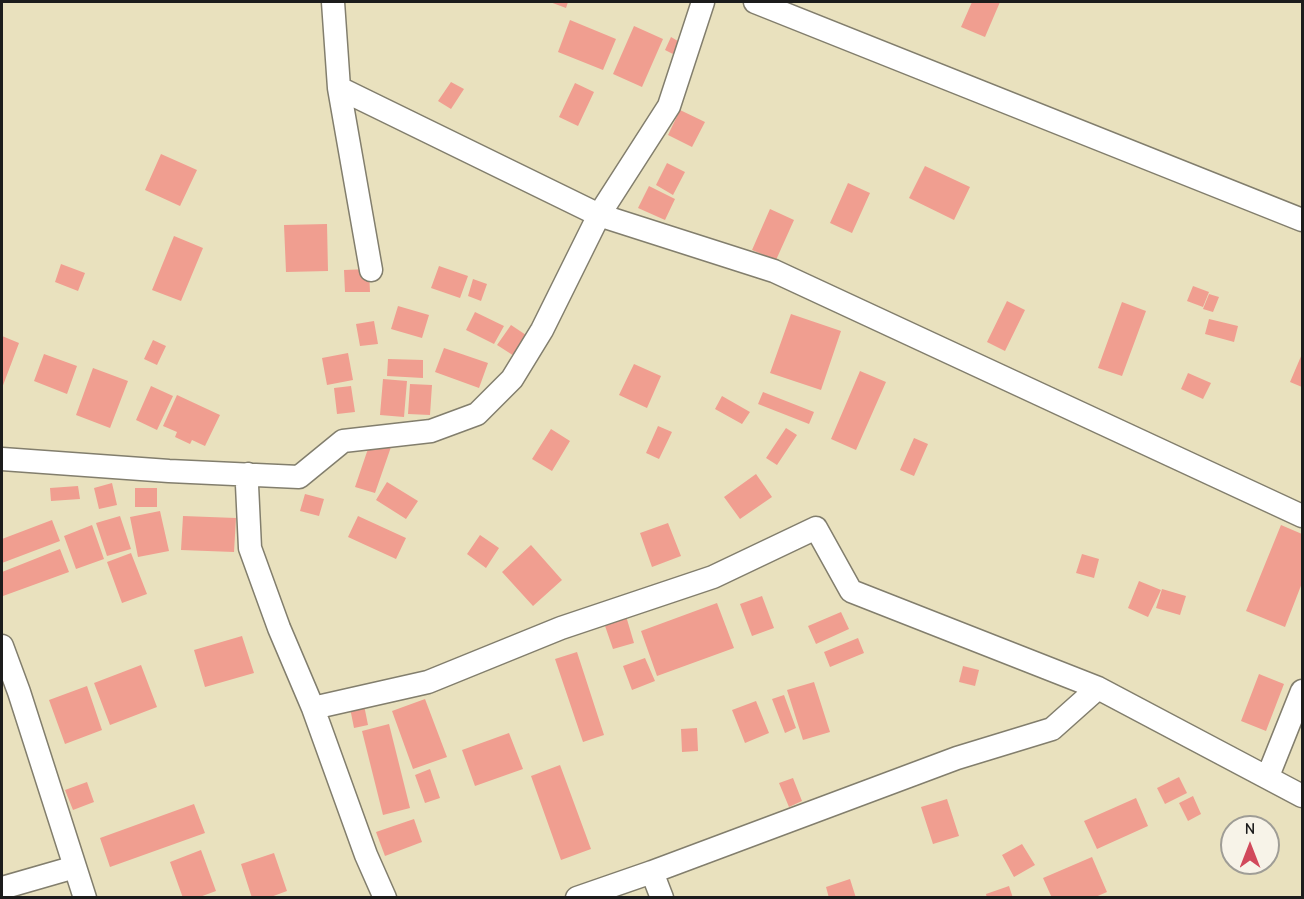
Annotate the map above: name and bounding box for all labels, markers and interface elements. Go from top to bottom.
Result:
north arrow [1220,815,1280,875]
text: N [1245,820,1255,838]

